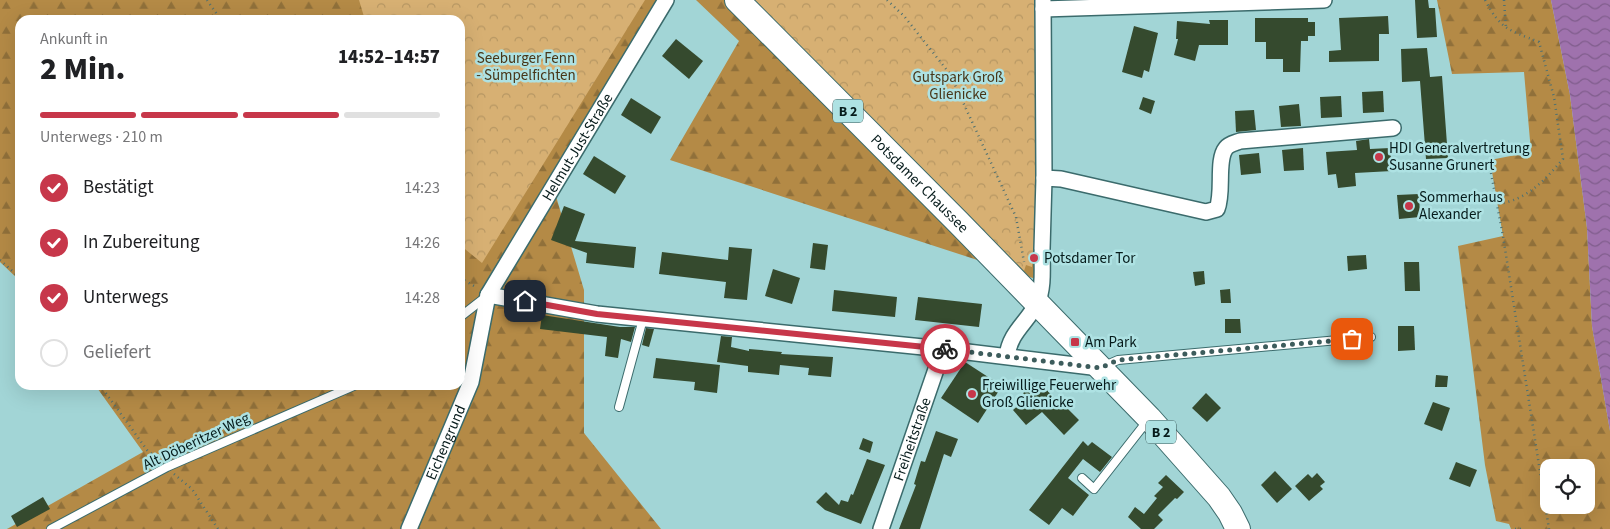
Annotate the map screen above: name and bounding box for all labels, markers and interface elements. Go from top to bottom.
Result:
text: Ankunft in [40,28,108,50]
text: 14:52–14:57 [338,44,440,71]
text: 2 Min. [40,46,126,92]
park label: Seeburger Fenn - Sümpelfichten [476,48,576,86]
park label: Gutspark Groß Glienicke [912,67,1004,105]
street label: Helmut-Just-Straße [537,89,618,205]
road number: B 2 [833,100,863,122]
text: Unterwegs · 210 m [40,126,163,148]
street label: Potsdamer Chaussee [866,130,973,238]
place label: HDI Generalvertretung Susanne Grunert [1389,138,1530,176]
marker: HDI Generalvertretung Susanne Grunert [1373,151,1385,163]
icon: check [40,174,68,202]
text: Bestätigt [83,174,154,201]
text: 14:23 [404,177,440,199]
place label: Sommerhaus Alexander [1419,187,1503,225]
marker: Sommerhaus Alexander [1403,200,1415,212]
icon: check [40,229,68,257]
text: In Zubereitung [83,229,200,256]
text: 14:26 [404,232,440,254]
place label: Potsdamer Tor [1044,248,1136,269]
marker: Potsdamer Tor [1028,252,1040,264]
pin [504,280,546,322]
icon: check [40,284,68,312]
text: Unterwegs [83,284,169,311]
text: 14:28 [404,287,440,309]
icon: home [511,287,539,315]
pin [1331,318,1373,360]
courier [920,324,970,374]
icon: bag [1338,325,1366,353]
place label: Am Park [1085,332,1137,353]
icon: bike [931,335,959,363]
marker: Am Park [1069,336,1081,348]
text: Geliefert [83,339,151,366]
place label: Freiwillige Feuerwehr Groß Glienicke [982,375,1117,413]
marker: Freiwillige Feuerwehr Groß Glienicke [966,388,978,400]
street label: Freiheitstraße [888,395,937,484]
street label: Eichengrund [421,402,471,483]
street label: Alt Döberitzer Weg [139,407,253,475]
road number: B 2 [1146,421,1176,444]
map controls [1540,459,1595,514]
button: locate [1540,459,1595,514]

